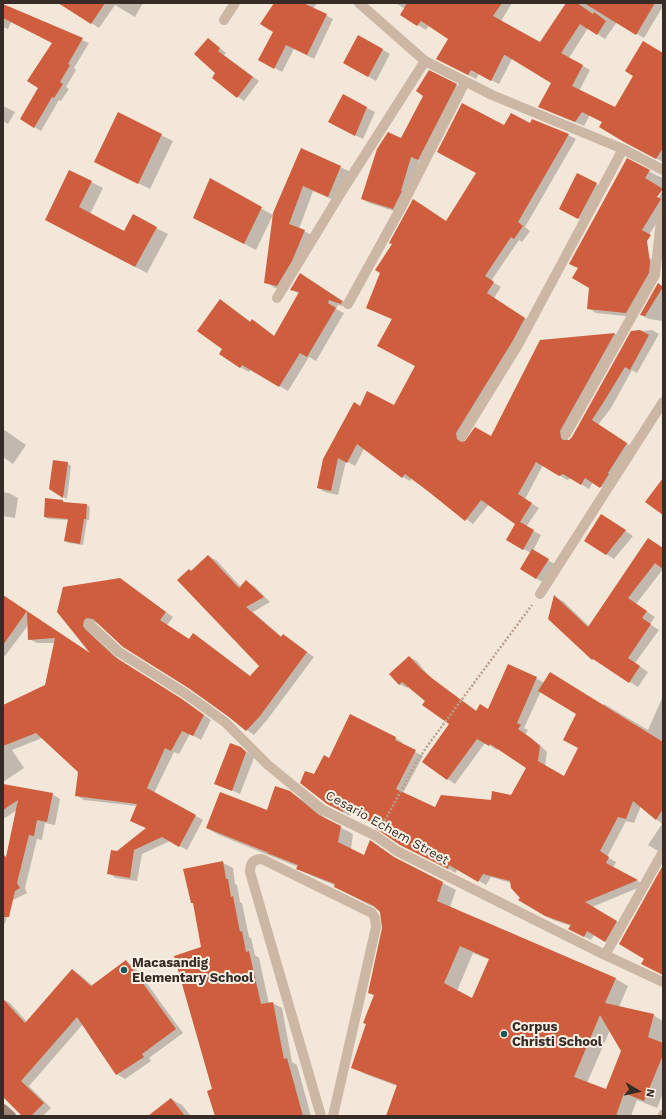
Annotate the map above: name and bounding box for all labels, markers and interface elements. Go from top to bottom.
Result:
street label: Cesario Echem Street [323,788,451,868]
place label: Macasandig Elementary School [132,955,253,986]
marker: Macasandig Elementary School [119,965,129,975]
place label: Corpus Christi School [512,1019,602,1050]
marker: Corpus Christi School [499,1029,509,1039]
north arrow [618,1071,658,1111]
text: N [643,1088,657,1098]

